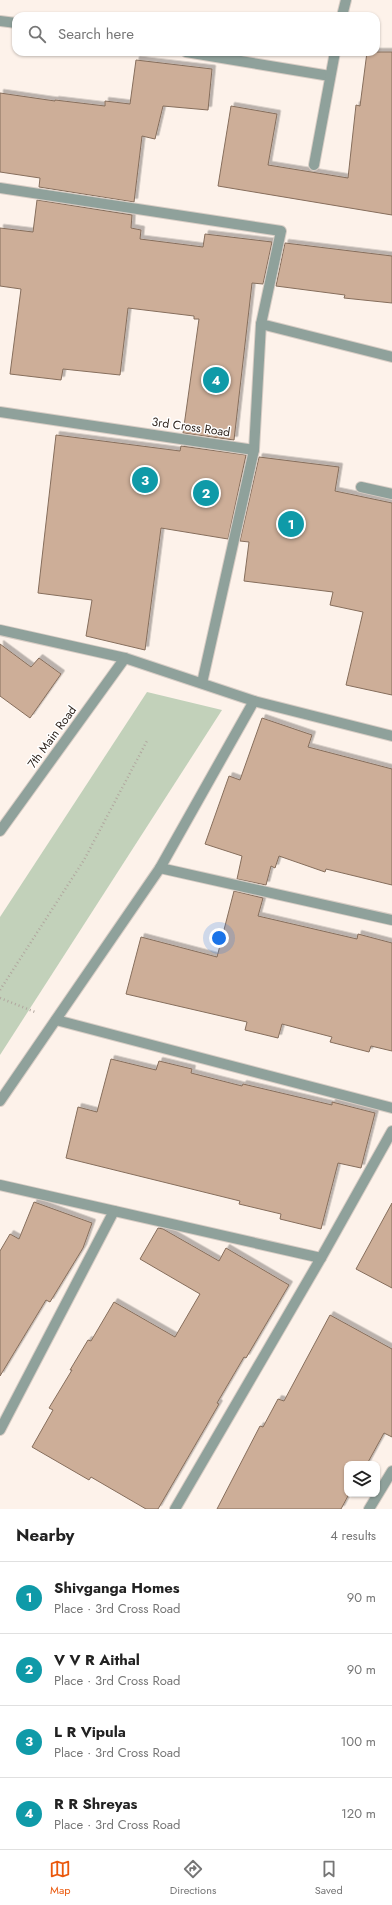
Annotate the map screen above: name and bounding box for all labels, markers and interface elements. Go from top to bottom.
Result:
search box [12,12,380,56]
icon: search [26,23,48,45]
text: Search here [58,23,134,45]
pin: 4 [203,365,229,395]
street label: 3rd Cross Road [151,413,231,441]
pin: 3 [132,465,158,495]
pin: 2 [193,478,219,508]
pin: 1 [278,509,304,539]
street label: 7th Main Road [23,702,81,772]
your location [209,928,229,948]
map controls [344,1461,380,1497]
button: layers [344,1461,380,1497]
text: Nearby [16,1523,74,1547]
text: 4 results [330,1526,376,1545]
text: Shivganga Homes [54,1577,180,1599]
text: 1 [26,1588,32,1607]
text: 90 m [347,1588,376,1607]
text: Place · 3rd Cross Road [54,1599,181,1618]
text: V V R Aithal [54,1649,140,1671]
text: 2 [25,1660,33,1679]
text: 90 m [347,1660,376,1679]
text: Place · 3rd Cross Road [54,1671,181,1690]
text: L R Vipula [54,1721,126,1743]
text: 3 [25,1732,33,1751]
text: 100 m [341,1732,376,1751]
text: Place · 3rd Cross Road [54,1743,181,1762]
text: R R Shreyas [54,1793,137,1815]
text: 4 [24,1804,34,1823]
text: 120 m [341,1804,376,1823]
text: Place · 3rd Cross Road [54,1815,181,1834]
tab: Map [49,1858,71,1898]
tab: Directions [170,1858,216,1898]
tab: Saved [315,1858,343,1898]

